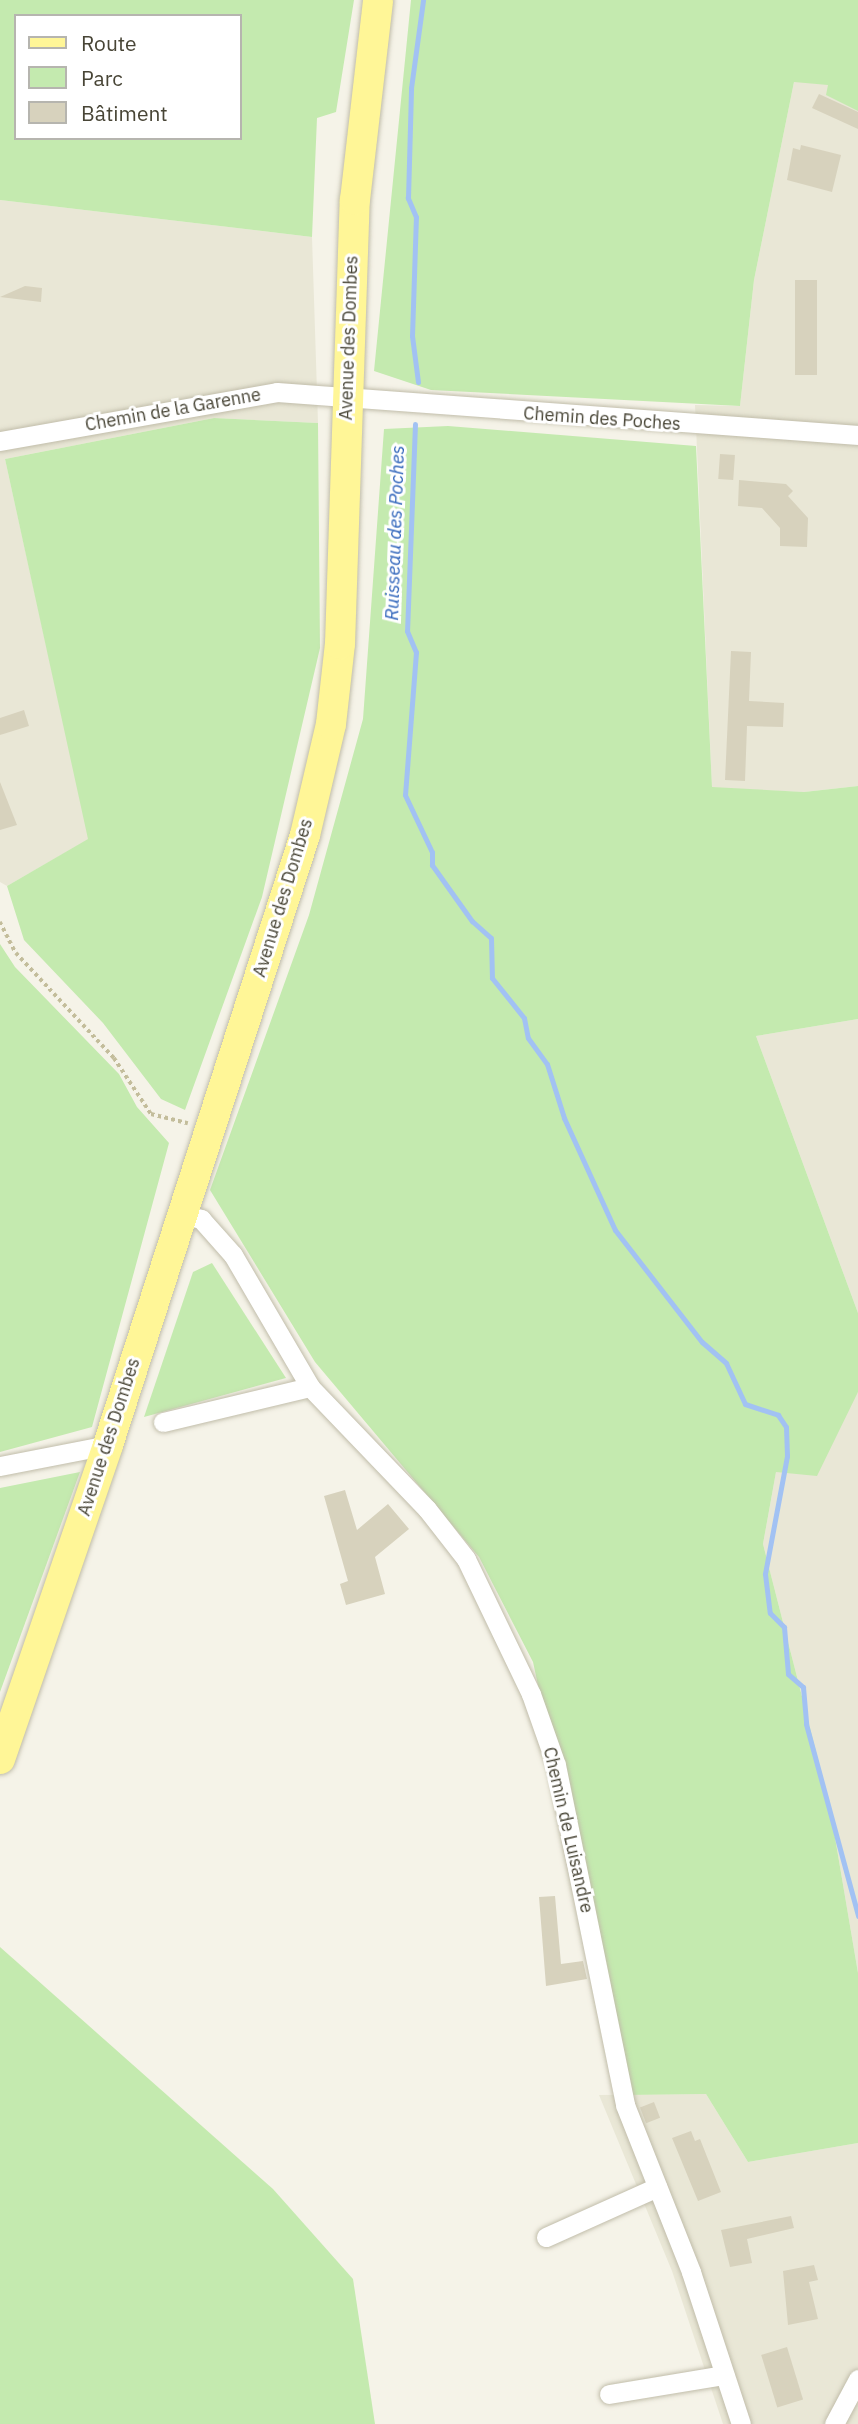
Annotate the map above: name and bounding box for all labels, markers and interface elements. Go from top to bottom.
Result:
legend [14,14,242,140]
text: Route [81,29,137,57]
text: Parc [81,64,123,92]
text: Bâtiment [81,99,168,127]
street label: Avenue des Dombes [335,255,363,421]
street label: Chemin de la Garenne [83,384,263,436]
street label: Chemin des Poches [523,403,681,435]
water label: Ruisseau des Poches [381,445,409,621]
street label: Avenue des Dombes [249,816,317,980]
street label: Avenue des Dombes [73,1355,145,1519]
street label: Chemin de Luisandre [538,1745,598,1915]

